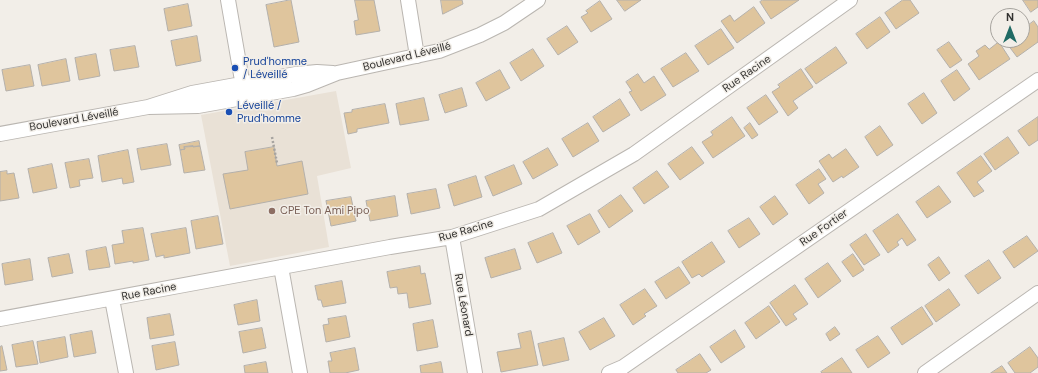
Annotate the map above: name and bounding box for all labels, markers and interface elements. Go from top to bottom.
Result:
north arrow [990,8,1030,48]
text: N [1006,10,1014,24]
street label: Boulevard Léveillé [362,40,452,74]
street label: Rue Racine [720,53,774,95]
place label: Prud'homme / Léveillé [243,55,307,81]
marker: Prud'homme / Léveillé [230,63,240,73]
place label: Léveillé / Prud'homme [237,99,301,125]
street label: Boulevard Léveillé [28,106,120,134]
marker: Léveillé / Prud'homme [224,107,234,117]
place label: CPE Ton Ami Pipo [280,204,369,218]
marker: CPE Ton Ami Pipo [267,206,277,216]
street label: Rue Fortier [797,207,851,249]
street label: Rue Racine [437,217,495,245]
street label: Rue Léonard [451,273,475,337]
street label: Rue Racine [120,280,178,304]

